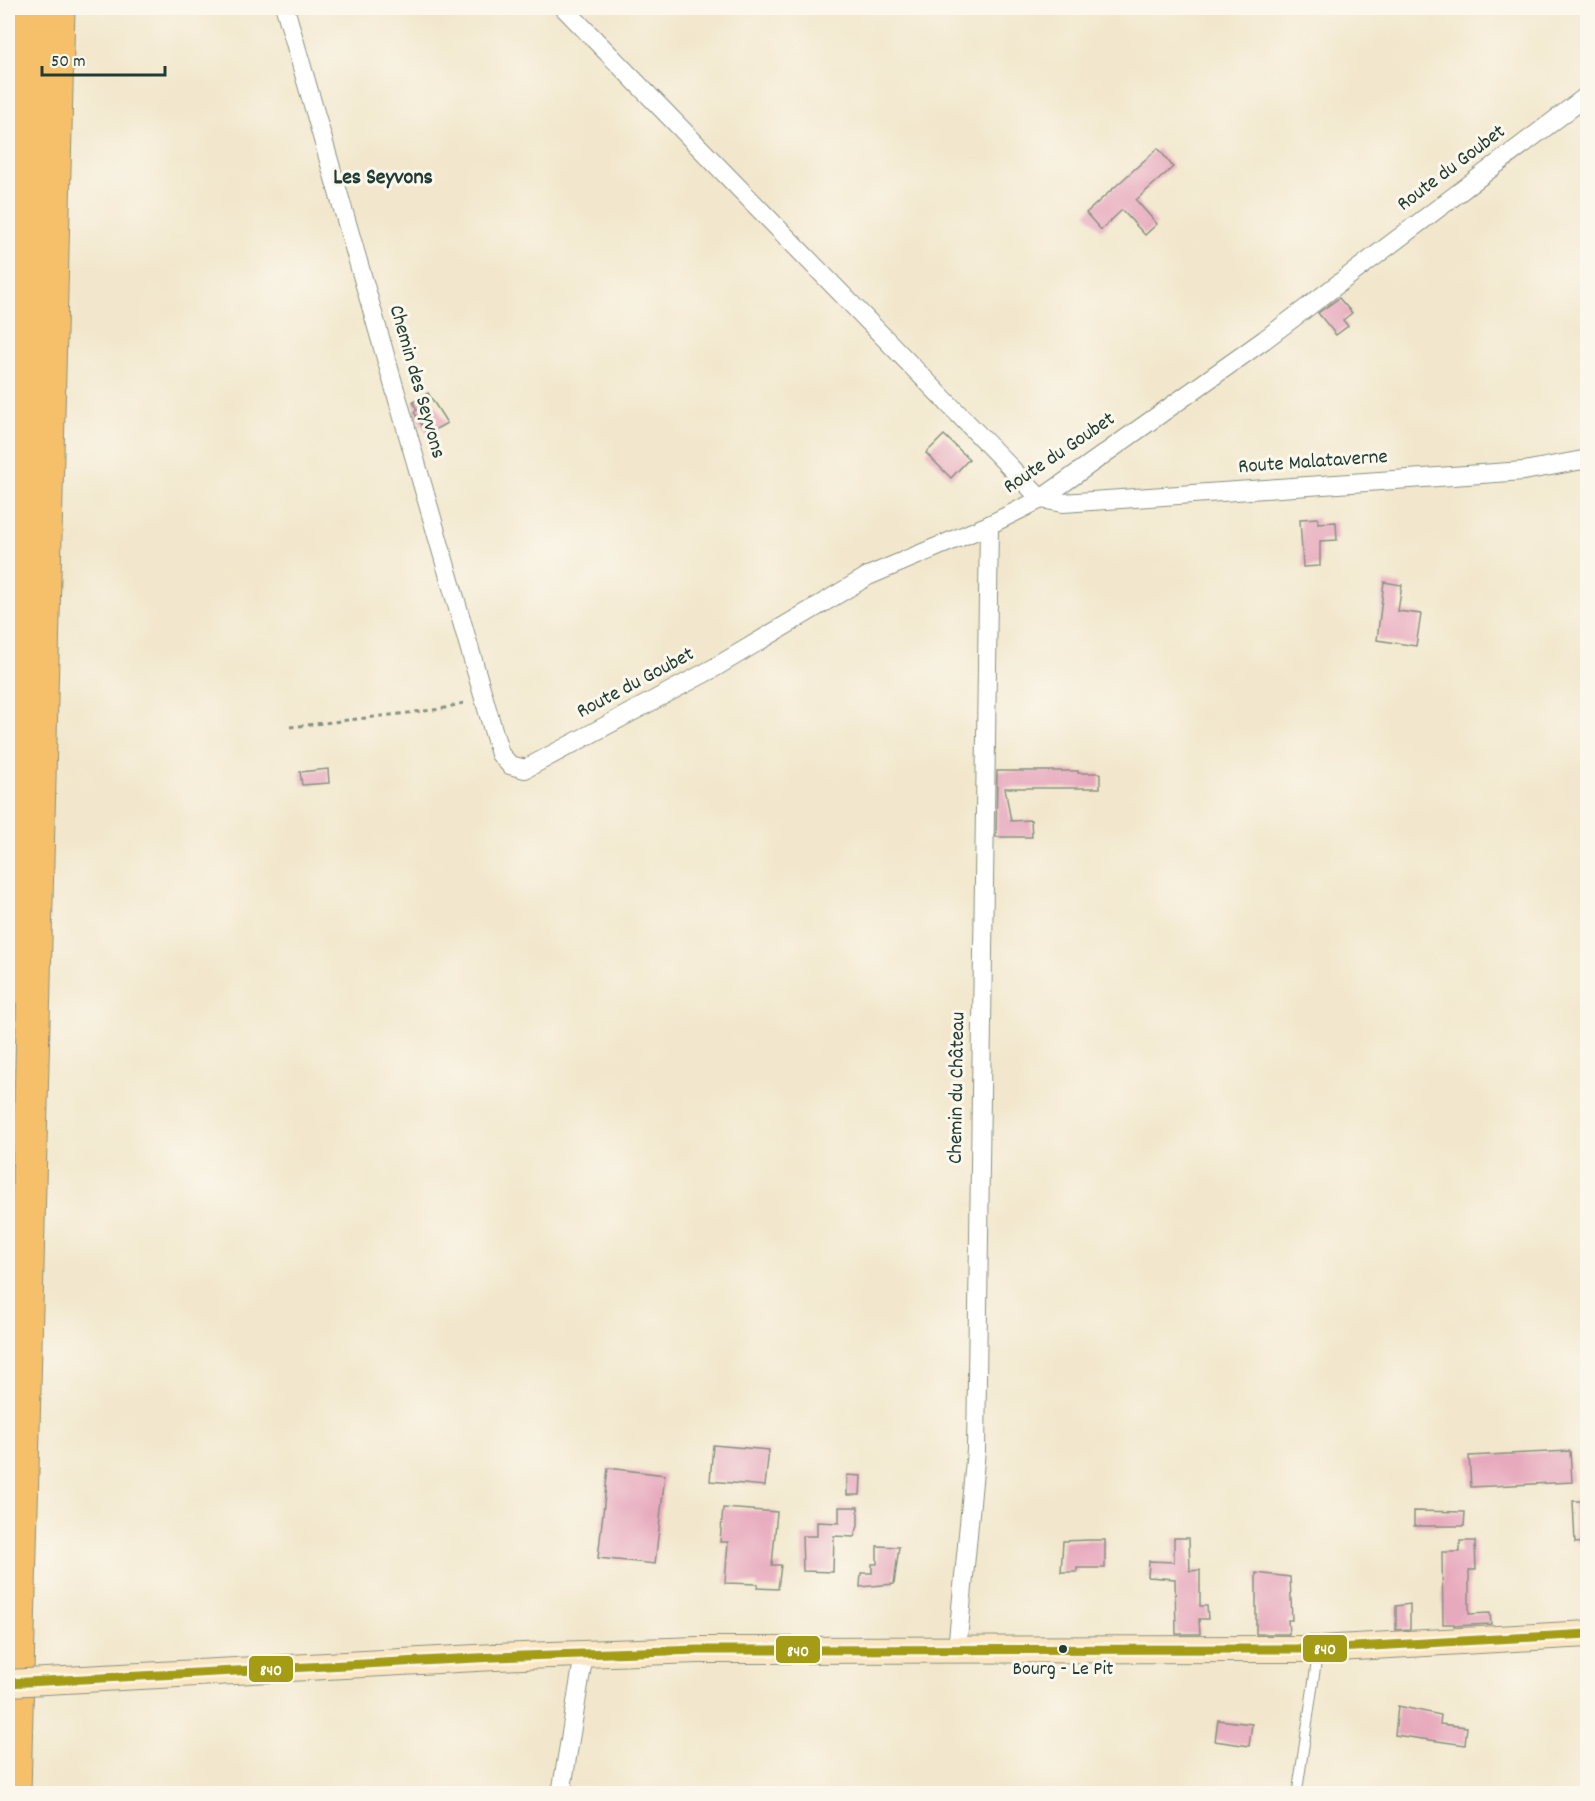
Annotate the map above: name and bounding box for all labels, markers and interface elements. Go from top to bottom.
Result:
scale bar [42,39,165,77]
text: 50 m [51,50,86,75]
street label: Route du Goubet [1391,118,1513,220]
district label: Les Seyvons [333,163,433,194]
street label: Chemin des Seyvons [380,302,452,462]
street label: Route du Goubet [998,405,1122,503]
street label: Route Malataverne [1237,443,1389,483]
street label: Route du Goubet [572,640,700,728]
street label: Chemin du Château [942,1012,974,1164]
line badge: 840 [1302,1634,1348,1663]
line badge: 840 [775,1635,821,1664]
text: 840 [1314,1639,1336,1662]
text: 840 [787,1641,809,1664]
marker: Bourg - Le Pit [1057,1643,1069,1655]
line badge: 840 [248,1655,294,1683]
place label: Bourg - Le Pit [1013,1656,1113,1684]
text: 840 [260,1660,282,1683]

